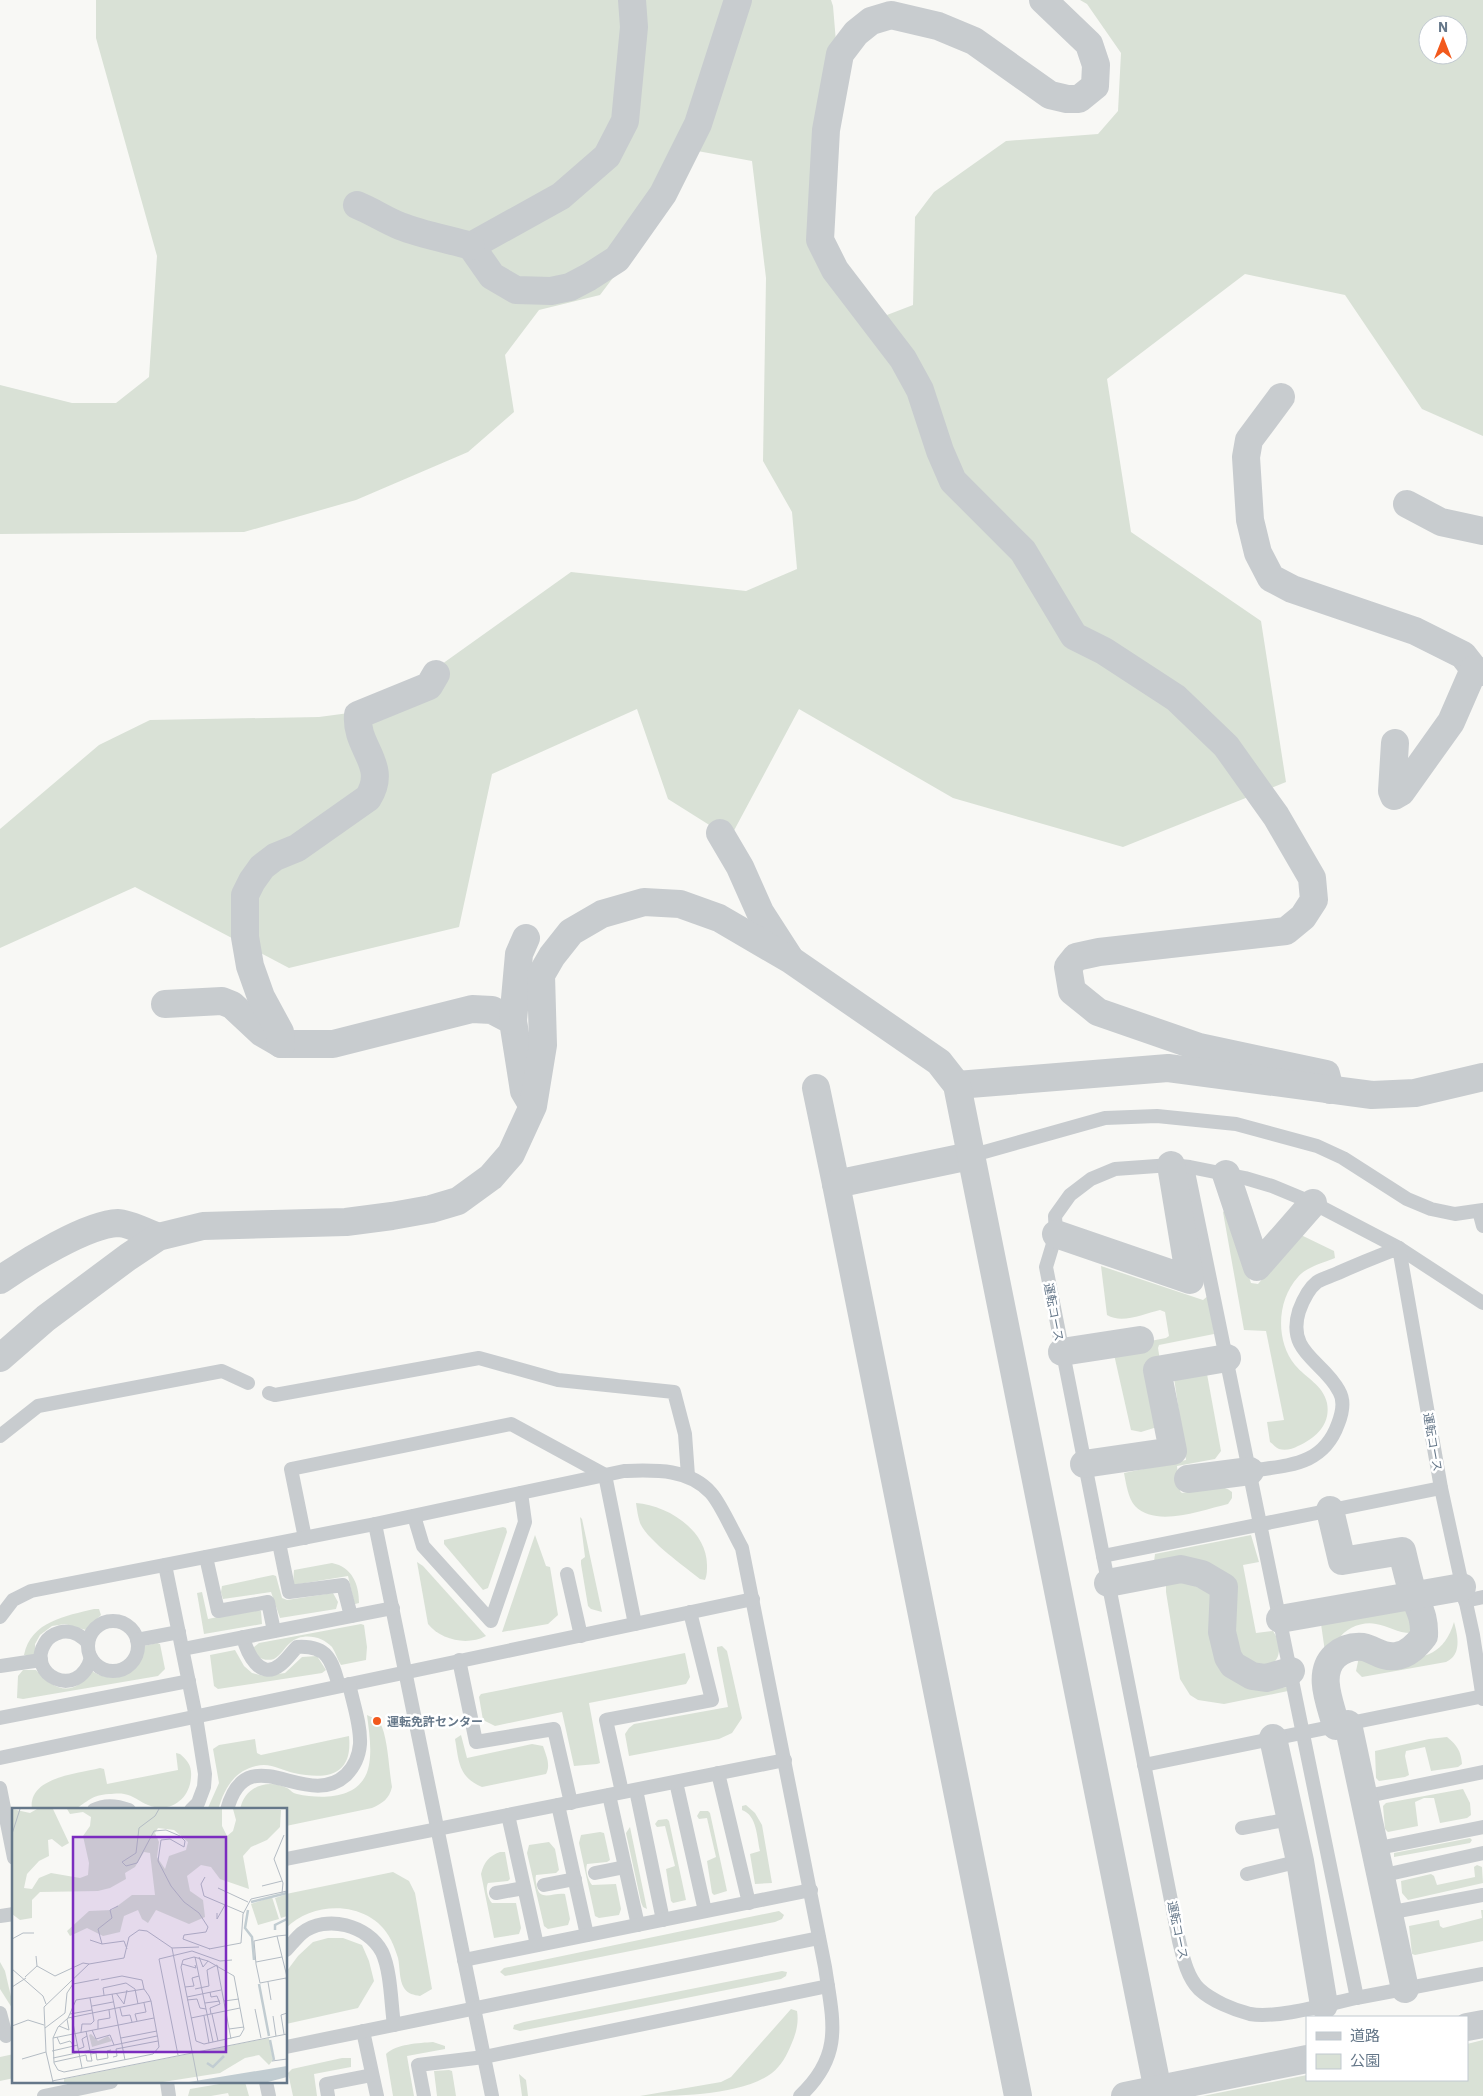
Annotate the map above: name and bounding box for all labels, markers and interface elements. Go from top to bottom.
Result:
north arrow [1418,15,1468,65]
text: N [1438,18,1448,36]
street label: 運転コース [1041,1281,1067,1343]
street label: 運転コース [1420,1411,1446,1473]
place label: 運転免許センター [387,1714,483,1729]
marker: 運転免許センター [371,1715,383,1727]
inset map [12,1808,288,2084]
street label: 運転コース [1164,1899,1192,1961]
legend [1306,2016,1468,2081]
text: 道路 [1350,2026,1380,2045]
text: 公園 [1350,2051,1380,2070]

